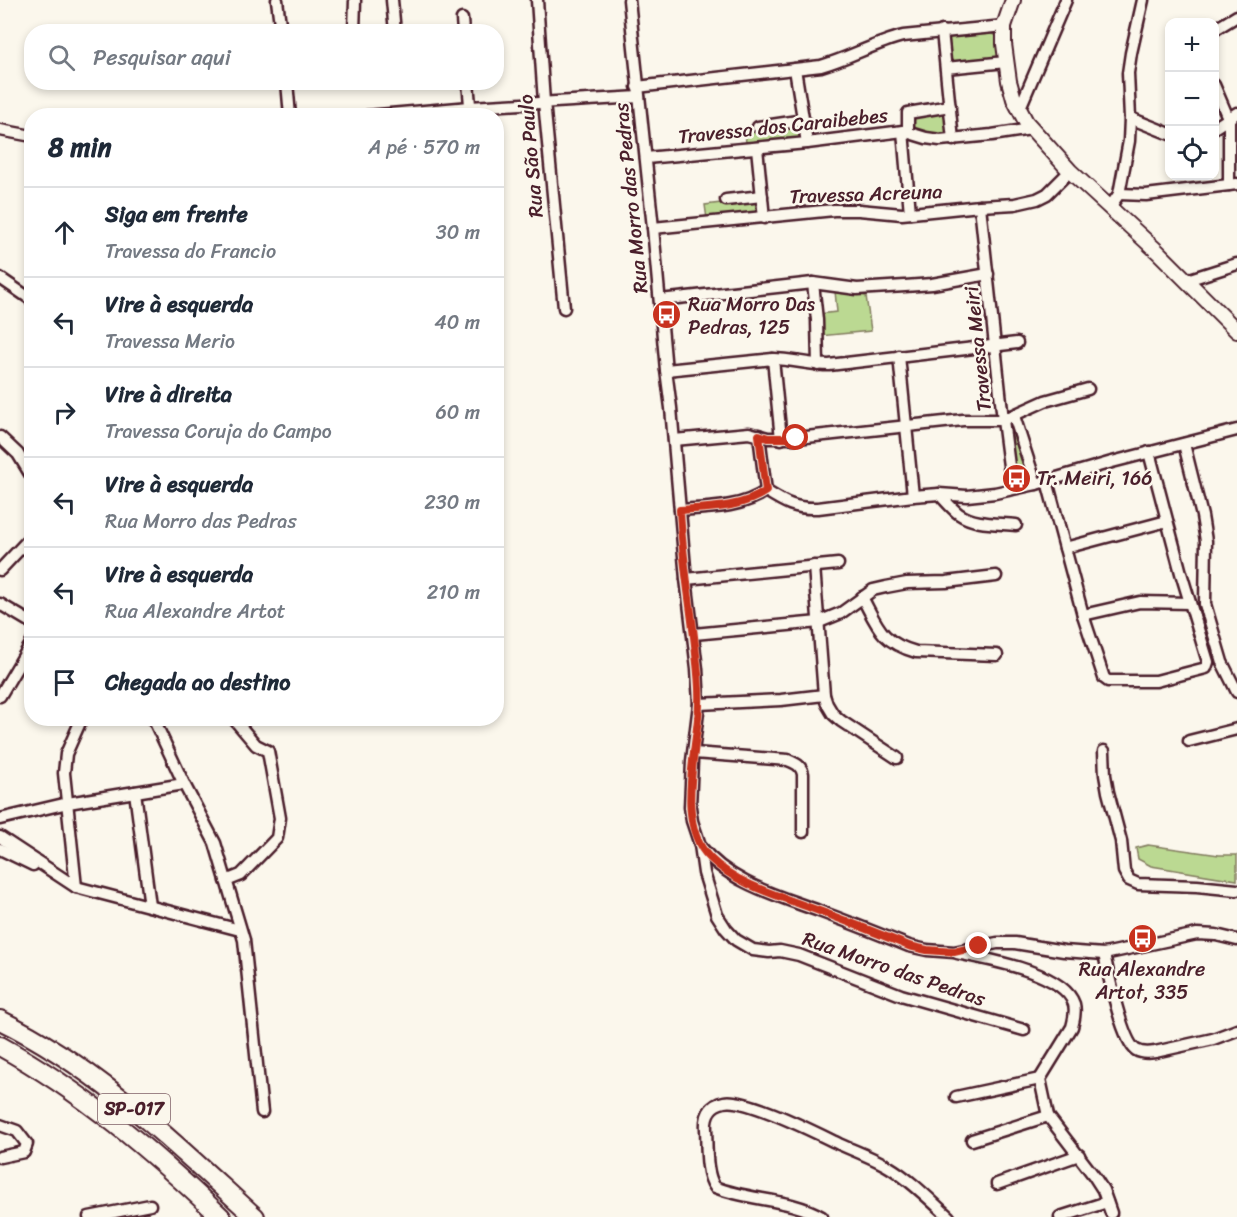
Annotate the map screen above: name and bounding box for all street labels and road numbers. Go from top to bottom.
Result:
street label: Rua São Paulo [508,93,554,219]
street label: Travessa dos Caraibebes [676,98,890,154]
street label: Rua Morro das Pedras [603,100,658,295]
street label: Travessa Acreuna [789,174,943,214]
street label: Travessa Meiri [954,284,1002,413]
street label: Rua Morro das Pedras [798,921,991,1017]
road number: SP-017 [98,1094,170,1124]

